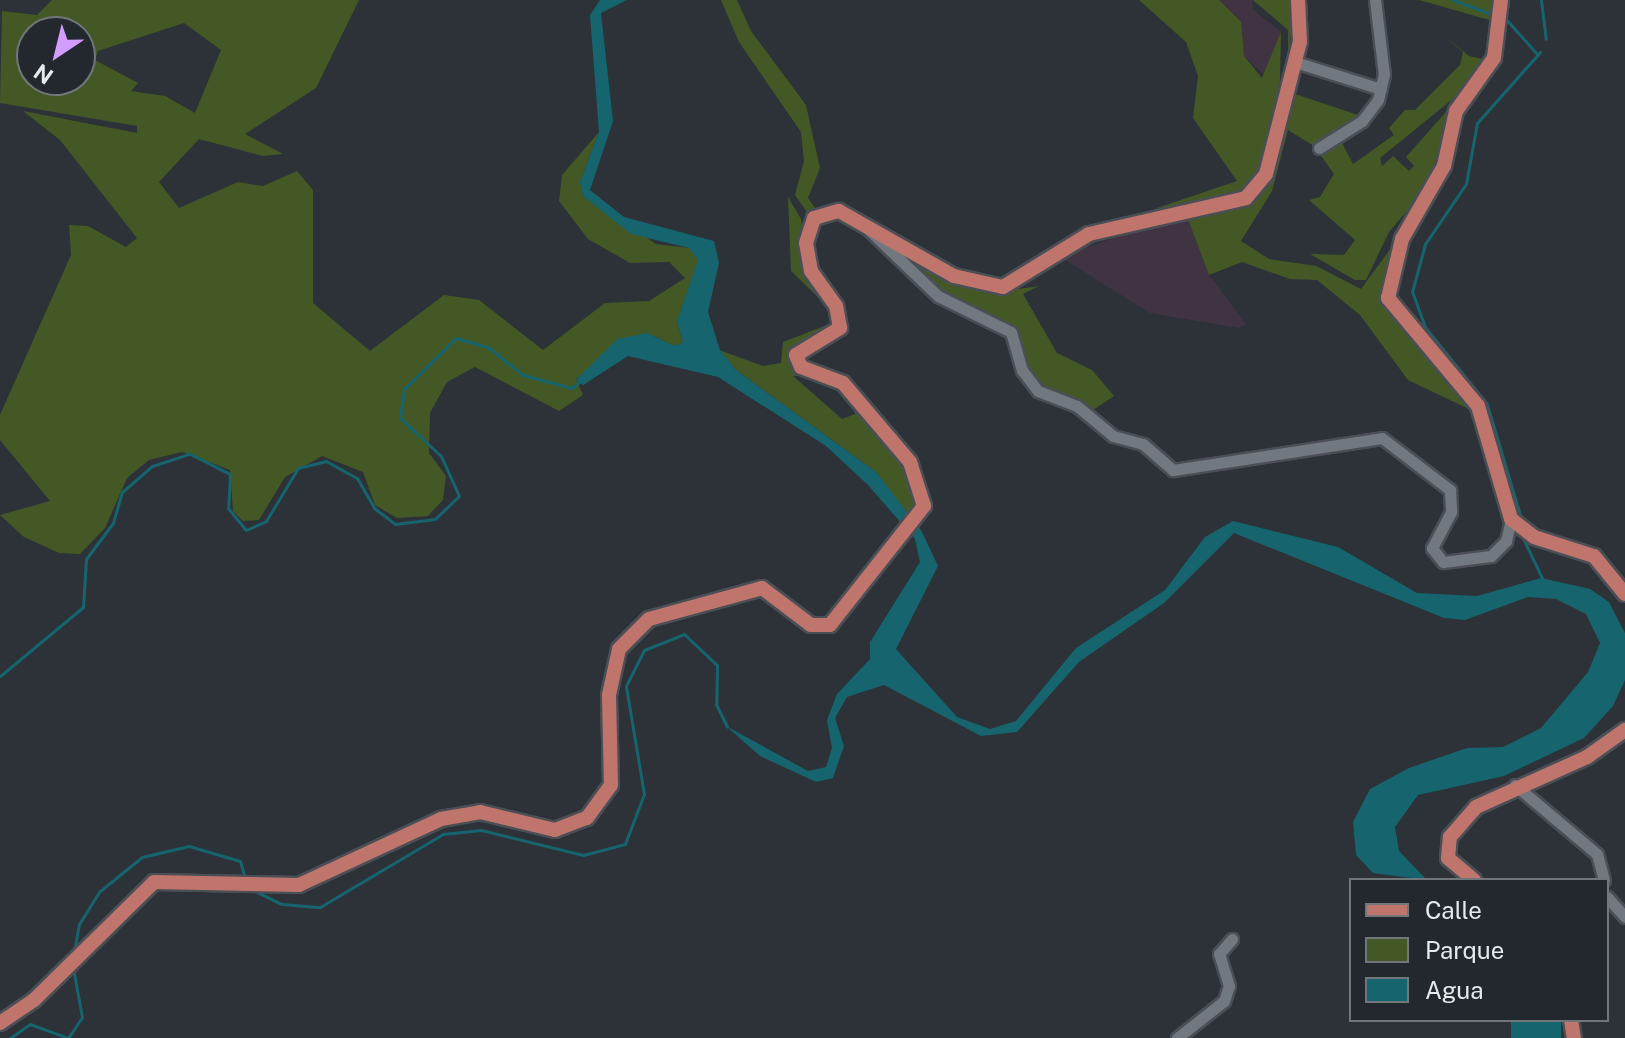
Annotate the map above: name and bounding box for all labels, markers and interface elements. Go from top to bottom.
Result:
north arrow [16,16,96,96]
text: N [29,58,58,90]
legend [1349,878,1609,1022]
text: Calle [1425,896,1482,924]
text: Parque [1425,936,1504,964]
text: Agua [1425,976,1483,1004]

